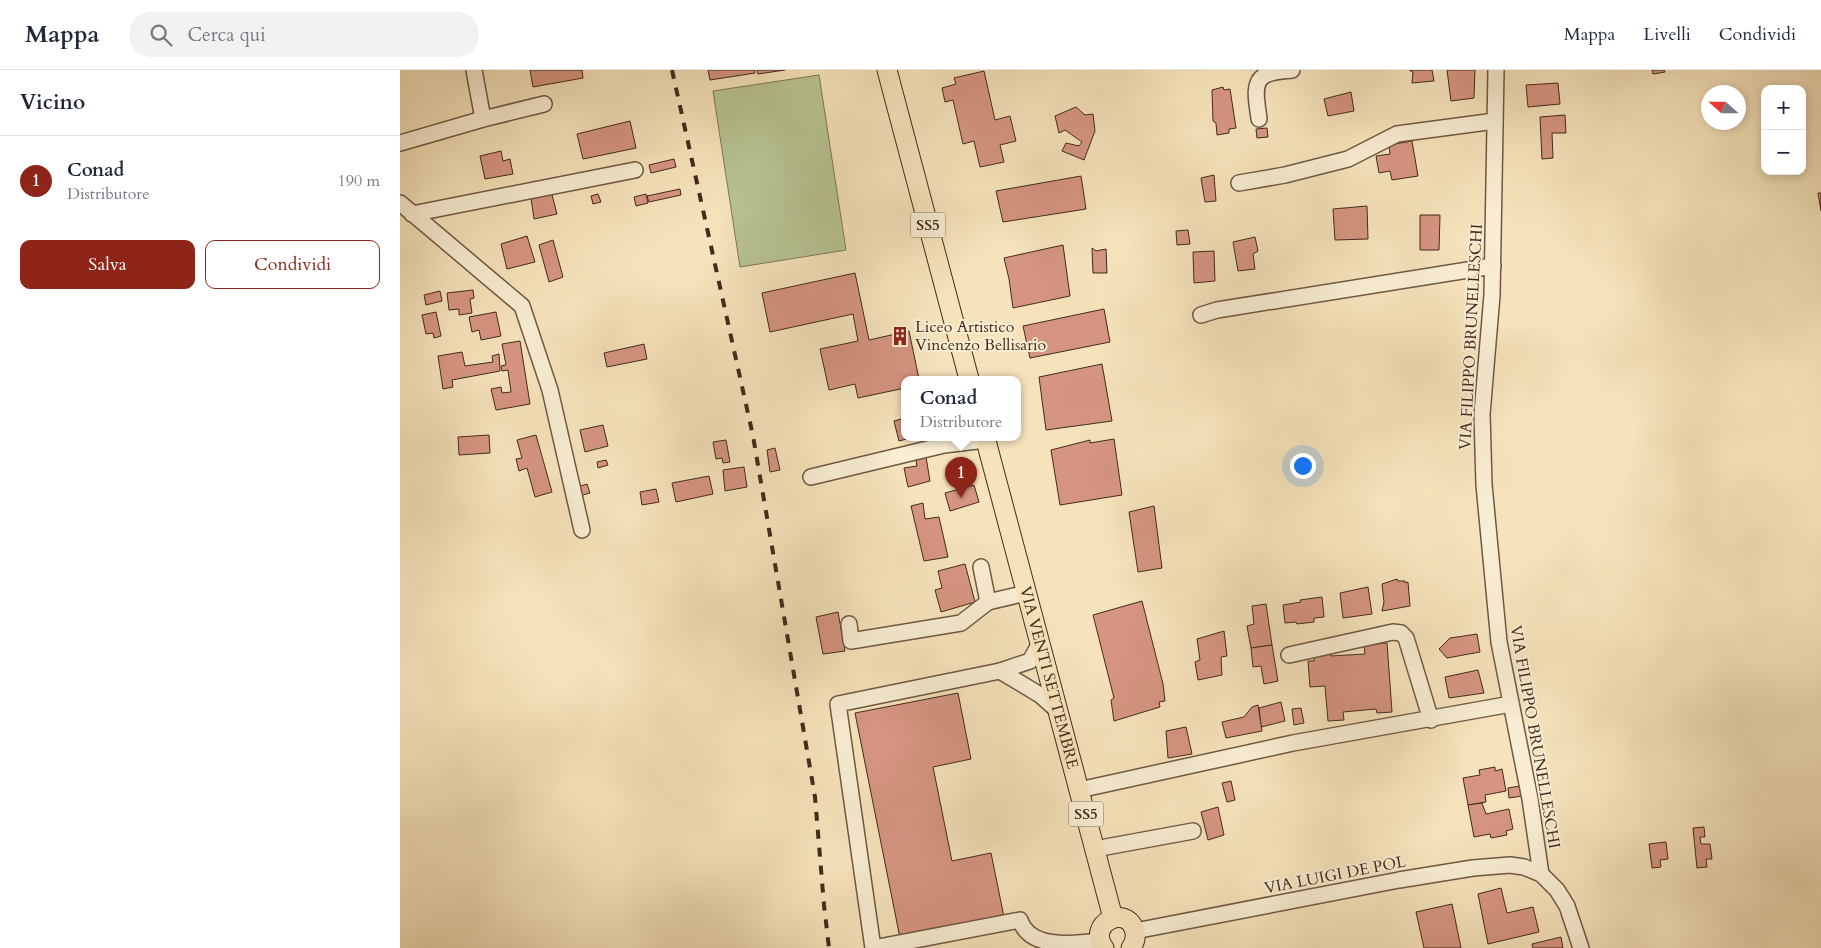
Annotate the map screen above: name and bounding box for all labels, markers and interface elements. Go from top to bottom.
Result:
search box [129,12,479,57]
text: Mappa [25,18,99,51]
icon: search [147,21,175,49]
text: Cerca qui [187,22,265,48]
text: Mappa [1564,22,1615,47]
text: Livelli [1643,22,1691,47]
text: Condividi [1719,22,1796,47]
north arrow [1701,85,1746,130]
map controls [1761,85,1806,175]
button: + [1761,85,1806,130]
text: Vicino [20,88,85,117]
button: − [1761,130,1806,175]
text: Conad [67,157,124,183]
text: 1 [32,170,40,192]
text: 190 m [338,170,380,192]
text: Distributore [67,183,149,205]
road number: SS5 [910,212,946,238]
street label: VIA FILIPPO BRUNELLESCHI [1454,223,1488,451]
button: Salva [20,240,195,289]
button: Condividi [205,240,380,289]
place label: Liceo Artistico Vincenzo Bellisario [915,316,1046,356]
building icon: Liceo Artistico Vincenzo Bellisario [889,325,911,347]
popup [901,376,1021,441]
text: Conad [920,385,977,411]
text: Distributore [920,411,1002,433]
your location [1290,453,1316,479]
pin: 1 [945,457,977,498]
street label: VIA VENTI SETTEMBRE [1014,584,1084,771]
street label: VIA FILIPPO BRUNELLESCHI [1504,624,1566,850]
road number: SS5 [1068,802,1104,826]
street label: VIA LUIGI DE POL [1262,850,1408,900]

